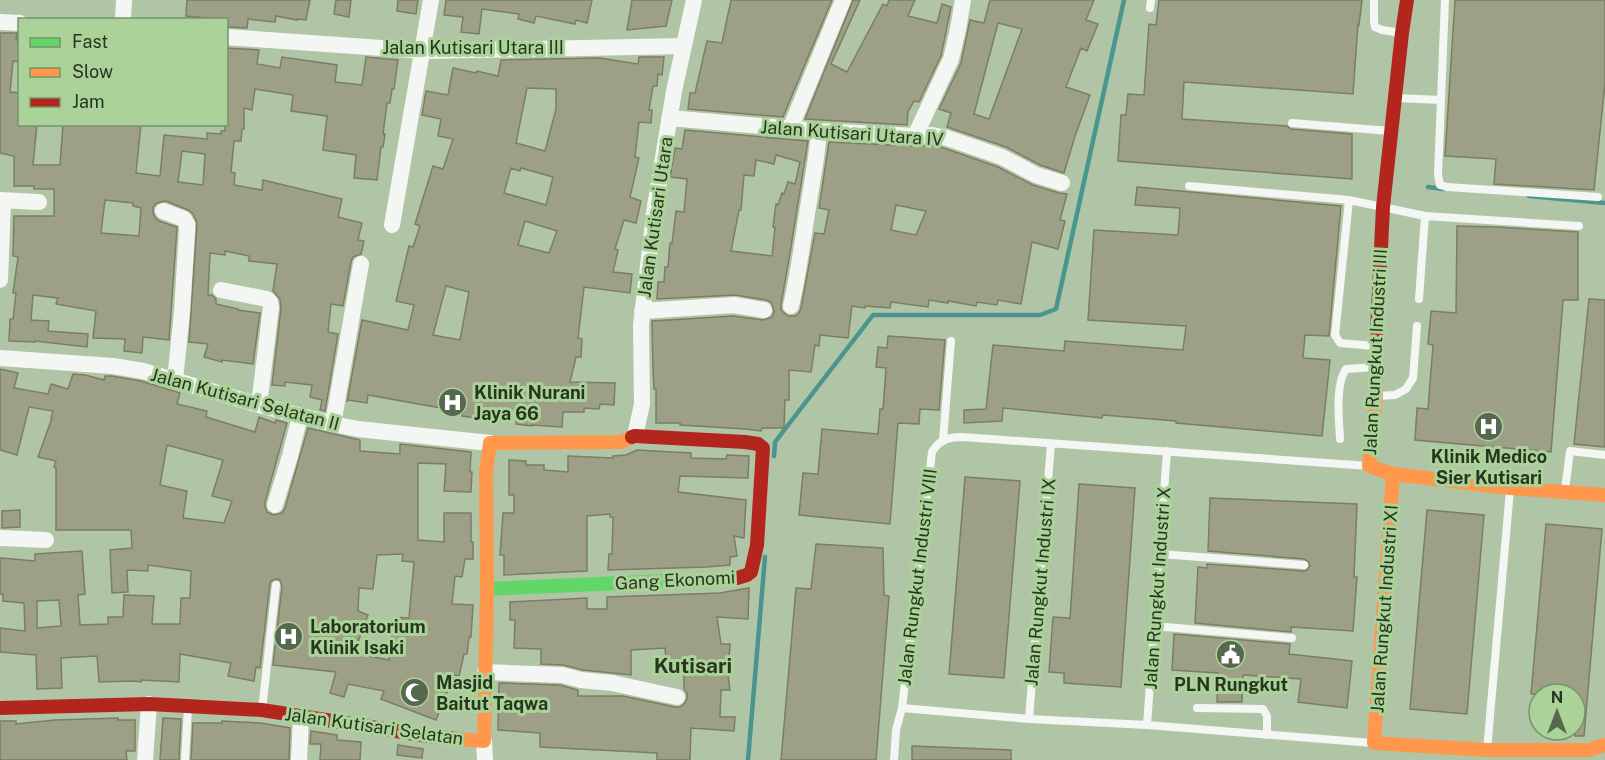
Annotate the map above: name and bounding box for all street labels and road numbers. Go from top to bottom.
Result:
street label: Jalan Kutisari Utara III [382,37,564,58]
street label: Jalan Kutisari Utara IV [760,116,944,150]
street label: Jalan Kutisari Utara [633,135,677,299]
street label: Jalan Rungkut Industri III [1359,248,1391,456]
street label: Jalan Kutisari Selatan II [148,364,342,434]
street label: Jalan Rungkut Industri VIII [893,467,941,687]
street label: Jalan Rungkut Industri IX [1020,477,1060,687]
street label: Jalan Rungkut Industri X [1139,486,1175,690]
street label: Jalan Rungkut Industri XI [1366,504,1402,714]
street label: Gang Ekonomi [614,566,736,594]
street label: Jalan Kutisari Selatan [283,703,465,749]

